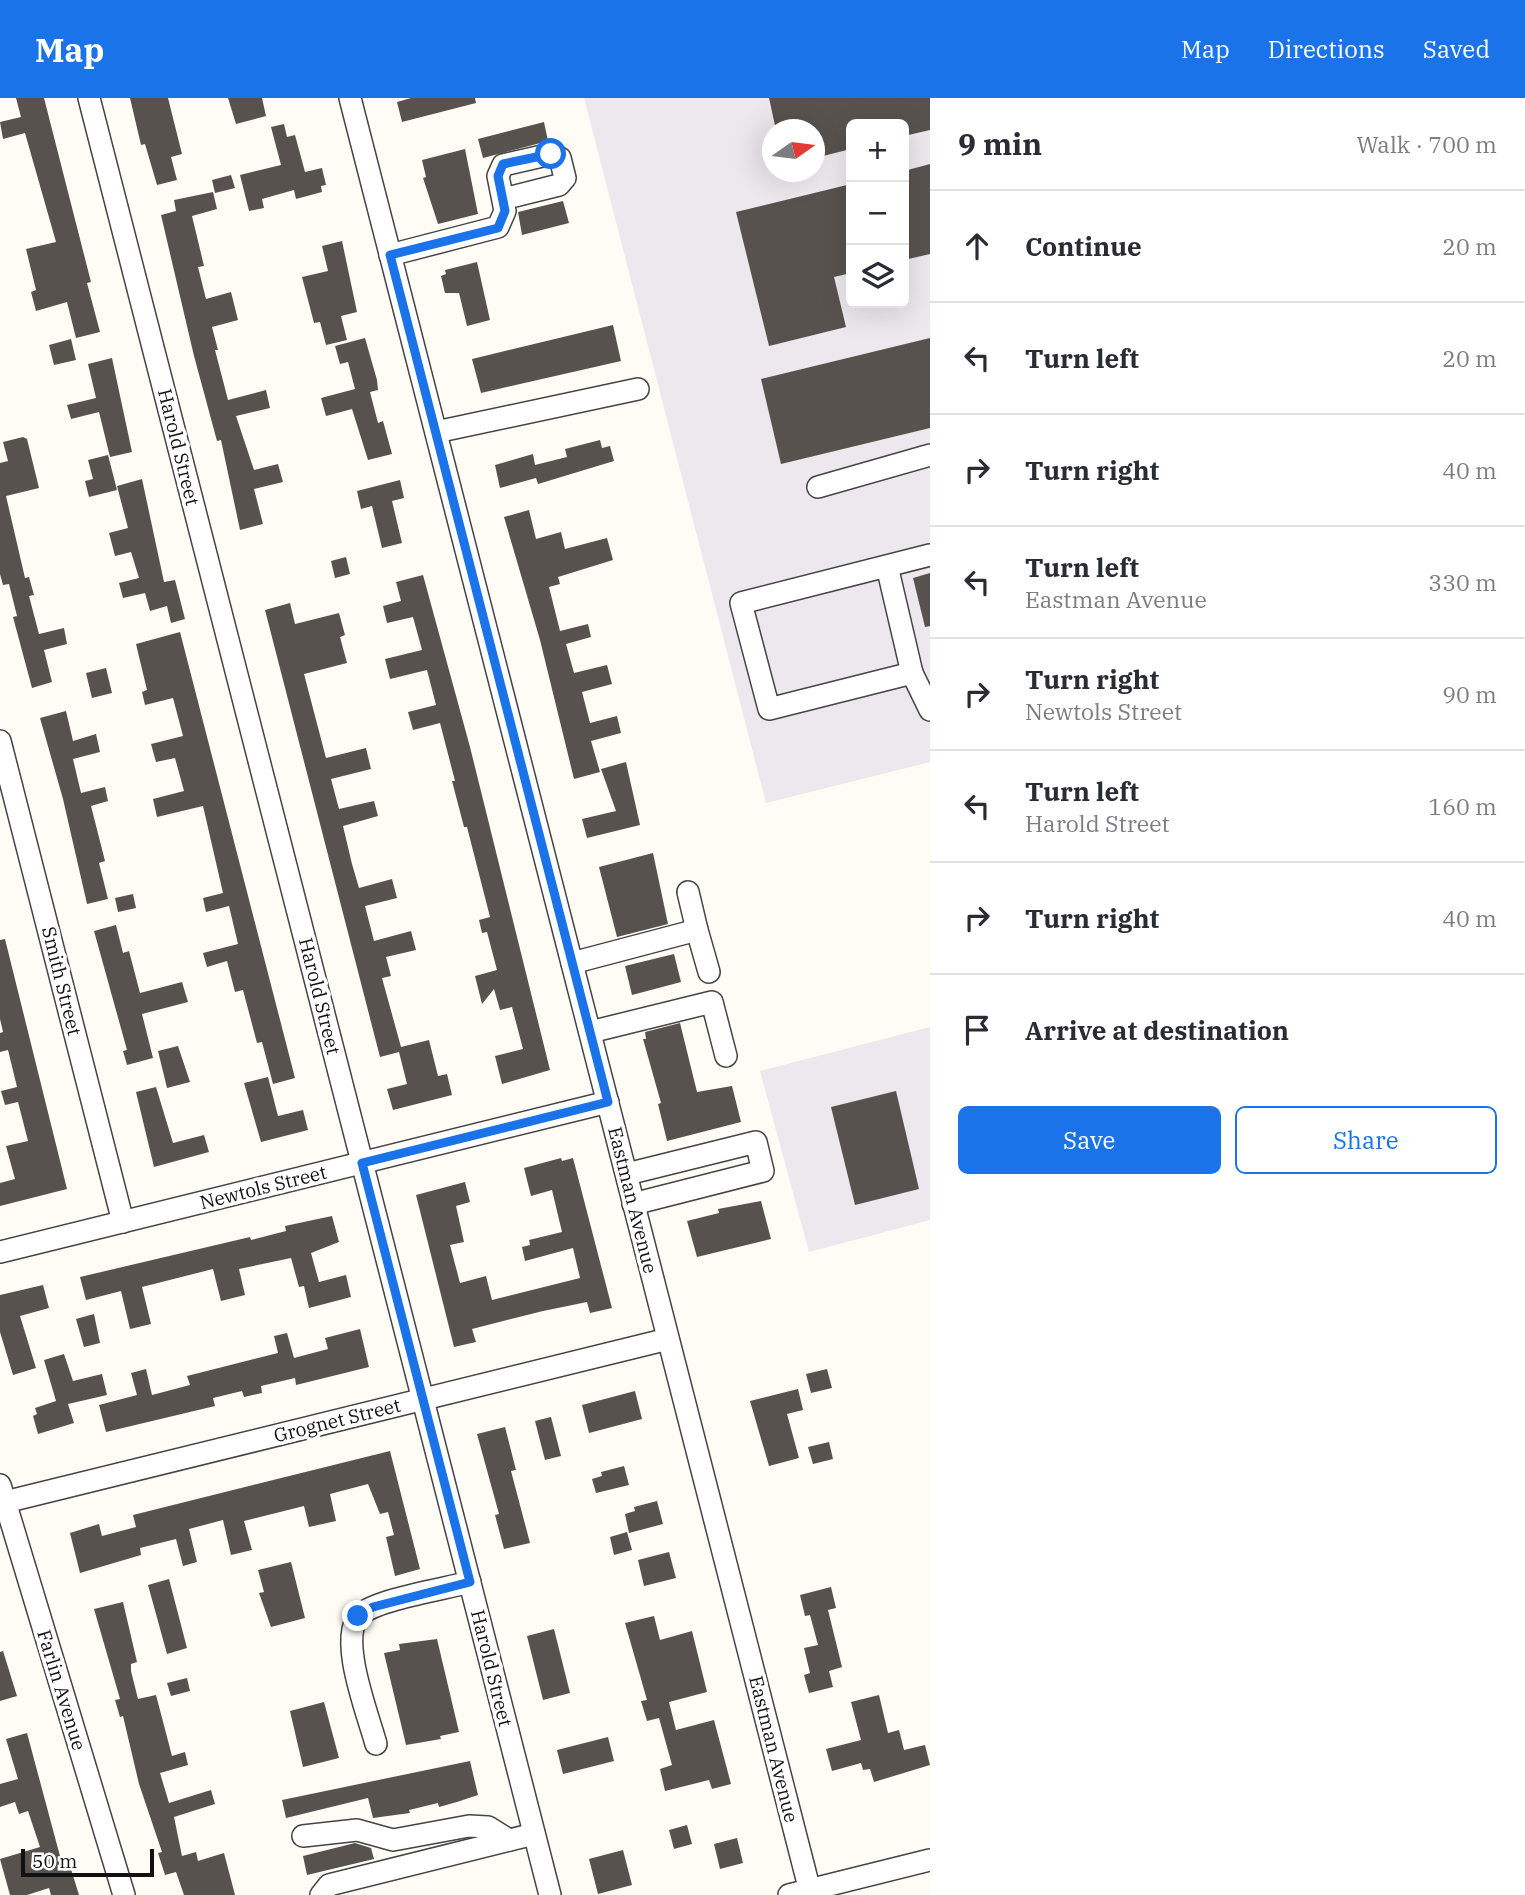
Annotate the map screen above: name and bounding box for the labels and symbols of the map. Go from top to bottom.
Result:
north arrow [762,119,825,182]
route start [535,138,566,169]
street label: Harold Street [153,386,205,508]
street label: Smith Street [37,924,87,1038]
street label: Harold Street [294,935,346,1057]
street label: Eastman Avenue [603,1124,663,1276]
street label: Newtols Street [197,1160,329,1214]
street label: Grognet Street [271,1393,403,1447]
route end [342,1600,373,1631]
street label: Harold Street [466,1607,518,1729]
street label: Farlin Avenue [32,1627,92,1753]
street label: Eastman Avenue [744,1673,804,1825]
scale bar [21,1846,154,1878]

